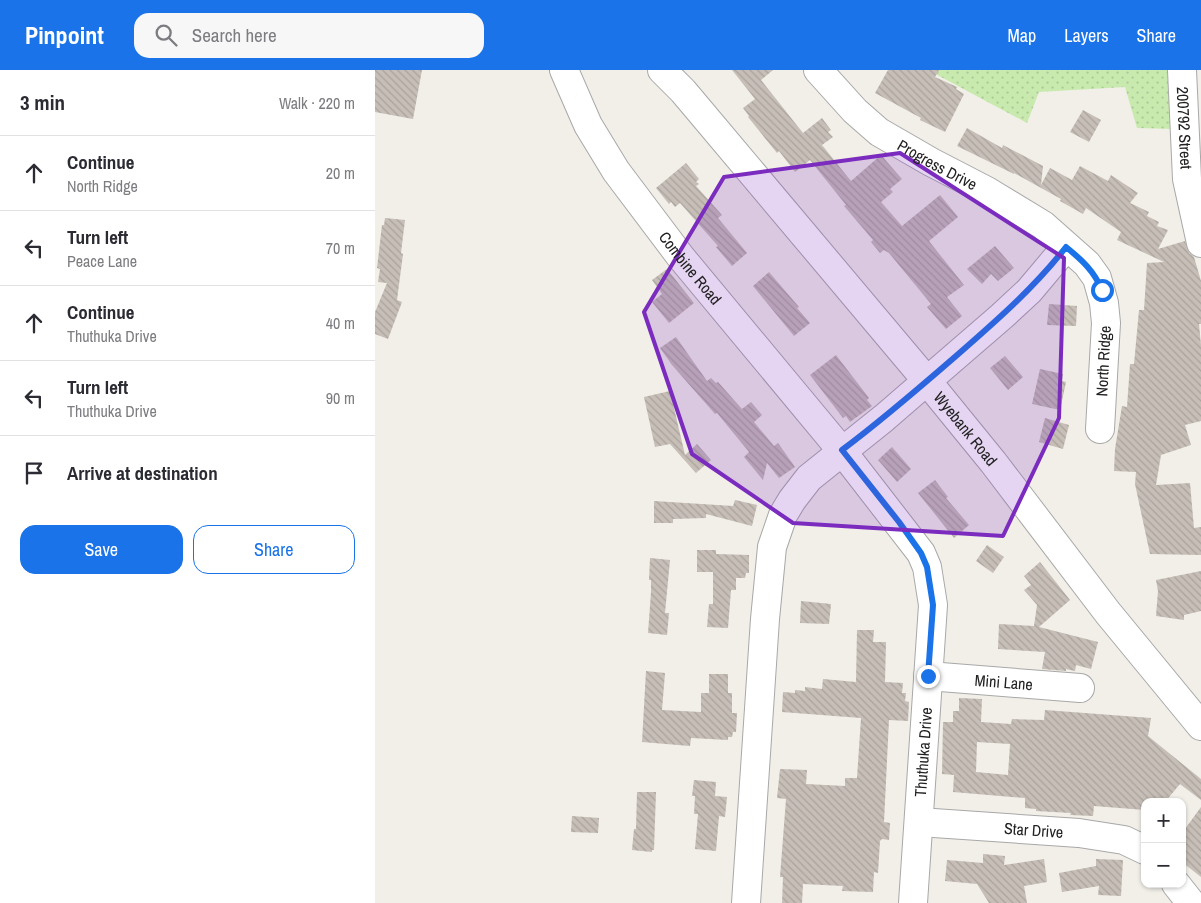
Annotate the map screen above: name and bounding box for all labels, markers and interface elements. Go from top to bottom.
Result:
search box [134,13,484,58]
text: Pinpoint [25,19,104,51]
icon: search [152,21,180,49]
text: Search here [192,22,277,48]
text: Map [1008,23,1036,48]
text: Layers [1064,23,1109,48]
text: Share [1137,23,1176,48]
street label: 200792 Street [1172,86,1198,170]
text: 3 min [20,88,65,117]
text: Walk · 220 m [279,92,355,114]
street label: Progress Drive [894,134,981,195]
text: Continue [67,149,135,175]
icon: ahead [20,159,48,187]
text: 20 m [326,162,355,184]
text: North Ridge [67,175,138,197]
text: Turn left [67,224,128,250]
street label: Combine Road [654,227,727,309]
icon: left [20,234,48,262]
text: 70 m [326,237,355,259]
text: Peace Lane [67,250,137,272]
route start [1091,279,1114,302]
text: Continue [67,299,135,325]
icon: ahead [20,309,48,337]
text: 40 m [326,312,355,334]
text: Thuthuka Drive [67,325,157,347]
street label: North Ridge [1090,325,1116,397]
text: Turn left [67,374,128,400]
icon: left [20,384,48,412]
text: 90 m [326,387,355,409]
street label: Wyebank Road [929,387,1003,470]
text: Thuthuka Drive [67,400,157,422]
icon: arrive [20,459,48,487]
text: Arrive at destination [67,460,218,486]
button: Save [20,525,183,574]
button: Share [193,525,355,574]
route end [917,665,940,688]
street label: Mini Lane [974,669,1034,695]
street label: Thuthuka Drive [909,706,937,798]
map controls [1141,798,1186,888]
button: + [1141,798,1186,843]
street label: Star Drive [1003,817,1064,843]
button: − [1141,843,1186,888]

